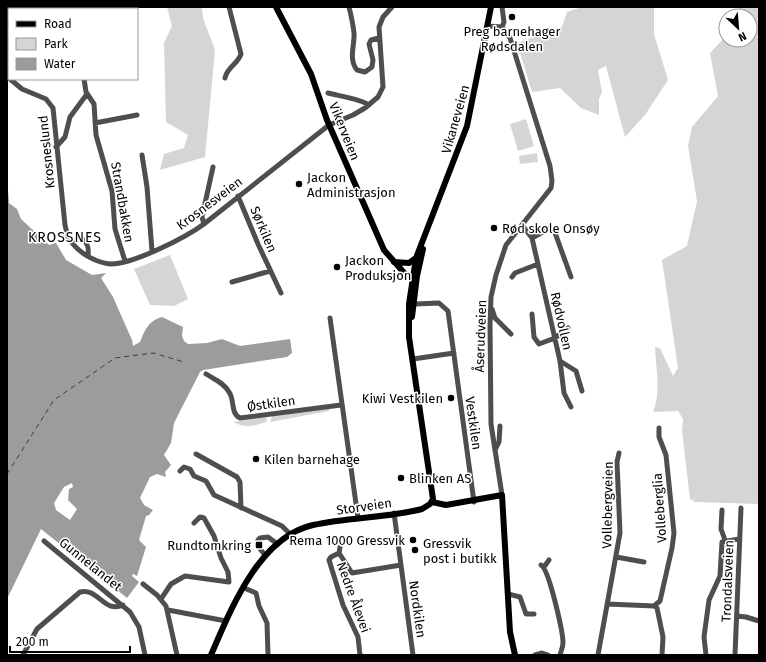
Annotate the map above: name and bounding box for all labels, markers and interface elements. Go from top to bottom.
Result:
legend [8,8,138,80]
north arrow [718,8,758,48]
marker: Preg barnehager Rødsdalen [507,12,517,22]
text: Road [44,17,72,31]
place label: Preg barnehager Rødsdalen [464,24,560,54]
text: N [736,29,748,44]
text: Park [44,37,68,51]
text: Water [44,57,76,71]
street label: Vikaneveien [439,83,472,155]
street label: Vikerveien [326,100,363,162]
street label: Krosneslund [35,115,58,189]
street label: Strandbakken [108,161,137,243]
place label: Jackon Administrasjon [307,170,396,200]
street label: Krosnesveien [174,174,245,233]
marker: Jackon Administrasjon [294,179,304,189]
street label: Sørkilen [247,204,280,254]
place label: Rød skole Onsøy [502,221,600,236]
marker: Rød skole Onsøy [489,223,499,233]
district label: KROSSNES [28,229,102,246]
place label: Jackon Produksjon [345,253,411,283]
marker: Jackon Produksjon [332,262,342,272]
street label: Rødvollen [548,291,575,352]
street label: Åserudveien [471,299,489,373]
place label: Kiwi Vestkilen [362,391,443,406]
street label: Østkilen [246,393,296,414]
marker: Kiwi Vestkilen [446,393,456,403]
street label: Vestkilen [462,396,485,451]
place label: Kilen barnehage [264,452,360,467]
marker: Kilen barnehage [251,454,261,464]
street label: Vollebergveien [599,461,616,549]
place label: Blinken AS [409,471,471,486]
street label: Volleberglia [650,472,669,543]
marker: Blinken AS [396,473,406,483]
street label: Storveien [335,495,393,518]
place label: Rema 1000 Gressvik [289,533,405,548]
street label: Gunnelandet [56,535,125,594]
marker: Rema 1000 Gressvik [408,535,418,545]
place label: Gressvik post i butikk [423,536,497,566]
place label: Rundtomkring [167,538,251,553]
marker: Rundtomkring [254,540,264,550]
street label: Trondalsveien [719,540,736,622]
marker: Gressvik post i butikk [410,545,420,555]
street label: Nedre Ålevei [334,559,374,635]
street label: Nordkilen [406,579,429,639]
scale bar [10,628,130,654]
text: 200 m [16,635,49,649]

